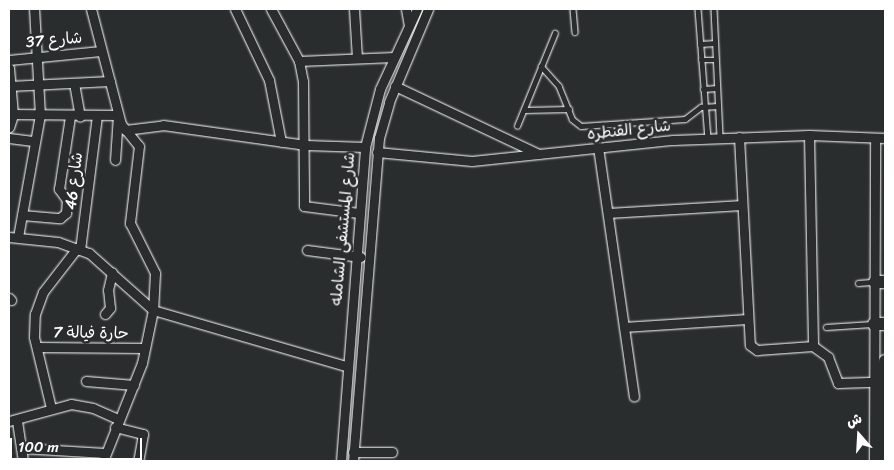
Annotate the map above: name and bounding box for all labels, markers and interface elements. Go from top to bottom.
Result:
street label: شارع 37 [25,28,83,52]
street label: شارع القنطره [586,116,672,144]
street label: شارع 46 [61,151,87,211]
street label: شارع المستشفى الشامله [327,152,359,306]
street label: حارة فيالة 7 [53,323,129,343]
text: ش [843,406,865,435]
north arrow [834,410,884,460]
scale bar [12,428,145,460]
text: 100 m [18,434,59,460]

